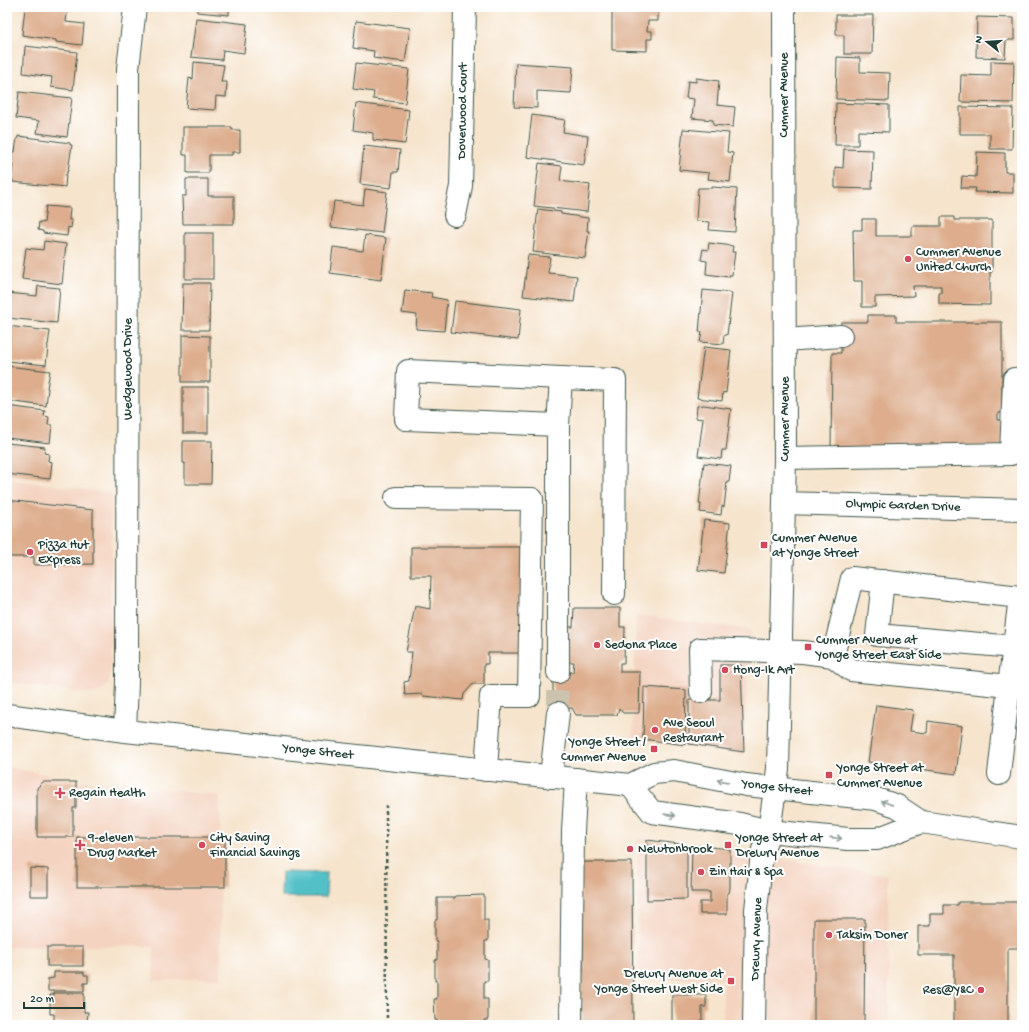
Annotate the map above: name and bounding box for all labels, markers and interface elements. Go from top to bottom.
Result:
north arrow [967,22,1007,62]
text: N [973,34,986,45]
street label: Cummer Avenue [777,52,792,138]
street label: Doverwood Court [455,61,471,160]
place label: Cummer Avenue United Church [916,245,1001,275]
marker: Cummer Avenue United Church [903,254,913,264]
street label: Wedgewood Drive [121,318,136,420]
street label: Cummer Avenue [778,376,793,462]
street label: Olympic Garden Drive [845,496,961,516]
place label: Cummer Avenue at Yonge Street [772,531,860,561]
place label: Pizza Hut Express [37,538,90,568]
marker: Cummer Avenue at Yonge Street [759,540,769,550]
marker: Pizza Hut Express [25,547,35,557]
place label: Cummer Avenue at Yonge Street East Side [815,633,942,663]
place label: Sedona Place [605,638,677,653]
marker: Sedona Place [592,640,602,650]
marker: Cummer Avenue at Yonge Street East Side [803,642,813,652]
place label: Hong-Ik Art [733,663,796,678]
marker: Hong-Ik Art [720,665,730,675]
place label: Ave Seoul Restaurant [663,716,725,746]
marker: Ave Seoul Restaurant [650,725,660,735]
place label: Yonge Street / Cummer Avenue [561,735,646,765]
street label: Yonge Street [281,741,356,763]
marker: Yonge Street / Cummer Avenue [649,744,659,754]
place label: Yonge Street at Cummer Avenue [836,761,925,791]
marker: Yonge Street at Cummer Avenue [824,770,834,780]
one-way arrow [717,776,730,784]
street label: Yonge Street [740,776,815,800]
place label: Regain Health [69,786,146,801]
marker: Regain Health [54,787,66,799]
one-way arrow [882,798,894,806]
one-way arrow [663,811,676,819]
place label: 9-eleven Drug Market [87,831,158,861]
place label: City Saving Financial Savings [209,831,301,861]
place label: Yonge Street at Drewry Avenue [735,831,824,861]
one-way arrow [829,834,842,842]
marker: 9-eleven Drug Market [75,840,85,850]
marker: City Saving Financial Savings [197,840,207,850]
marker: Yonge Street at Drewry Avenue [723,840,733,850]
place label: Newtonbrook [638,842,713,857]
marker: Newtonbrook [625,844,635,854]
place label: Zin Hair & Spa [709,865,784,880]
marker: Zin Hair & Spa [696,867,706,877]
street label: Drewry Avenue [748,897,766,982]
place label: Taksim Doner [836,928,909,943]
marker: Taksim Doner [824,930,834,940]
place label: Drewry Avenue at Yonge Street West Side [594,967,725,997]
marker: Drewry Avenue at Yonge Street West Side [726,976,736,986]
place label: Res@Y&C [923,983,974,998]
scale bar [24,984,84,1010]
marker: Res@Y&C [976,985,986,995]
text: 20 m [30,993,55,1007]

